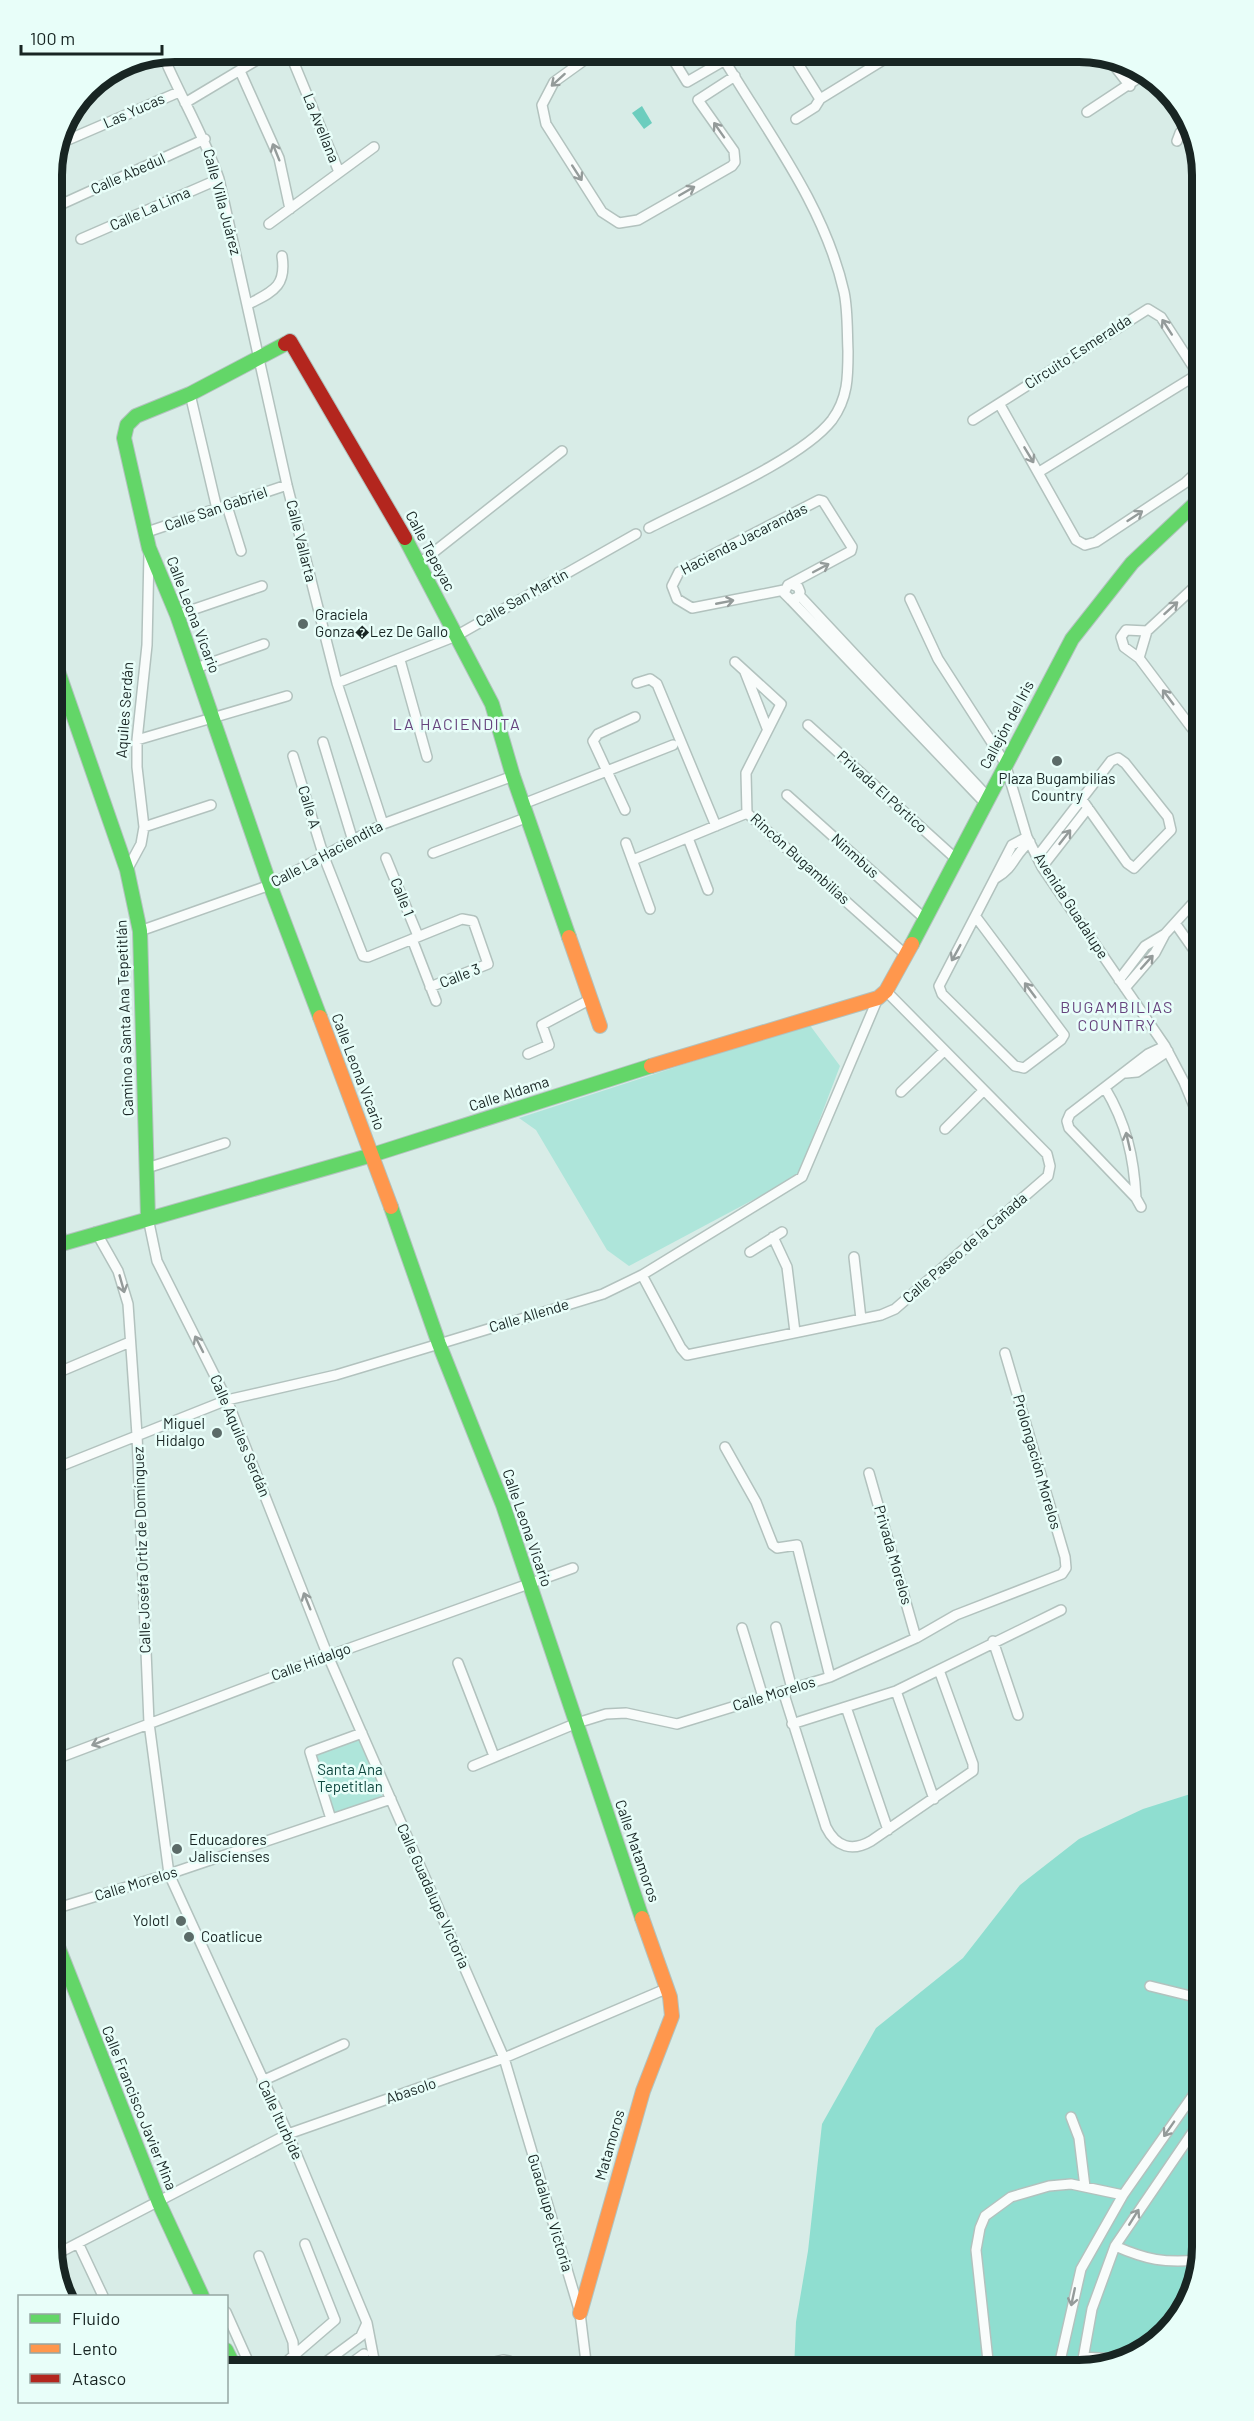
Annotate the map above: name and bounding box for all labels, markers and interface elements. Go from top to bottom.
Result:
scale bar [21,18,162,56]
text: 100 m [30,27,75,49]
one-way arrow [551,73,566,87]
street label: Las Yucas [100,89,167,132]
street label: La Avellana [300,90,344,165]
one-way arrow [713,122,725,139]
one-way arrow [270,143,281,162]
street label: Calle Villa Juárez [200,147,246,257]
street label: Calle Abedul [88,149,168,197]
one-way arrow [571,164,583,181]
street label: Calle La Lima [107,182,193,234]
one-way arrow [678,185,695,197]
street label: Circuito Esmeralda [1021,310,1134,392]
one-way arrow [1161,319,1173,336]
one-way arrow [1024,446,1036,463]
street label: Calle San Gabriel [162,482,270,534]
street label: Calle Vallarta [283,498,321,584]
street label: Hacienda Jacarandas [677,498,810,578]
street label: Calle Tepeyac [402,507,460,594]
one-way arrow [1126,510,1143,522]
street label: Calle Leona Vicario [163,554,224,676]
one-way arrow [812,562,830,573]
street label: Calle San Martín [472,564,571,630]
one-way arrow [714,596,734,607]
one-way arrow [1163,601,1178,615]
place label: Graciela Gonza�Lez De Gallo [315,605,448,640]
marker: Graciela Gonza�Lez De Gallo [296,617,310,631]
street label: Aquiles Serdán [112,661,136,759]
street label: Callejón del Iris [975,677,1037,772]
one-way arrow [1162,689,1174,705]
district label: LA HACIENDITA [393,714,521,733]
street label: Privada El Pórtico [834,746,931,836]
marker: Plaza Bugambilias Country [1050,754,1064,768]
place label: Plaza Bugambilias Country [999,769,1115,804]
street label: Calle A [295,783,325,830]
street label: Rincón Bugambilias [747,809,854,908]
street label: Calle La Haciendita [268,816,385,890]
street label: Ninmbus [828,829,883,881]
one-way arrow [1058,830,1071,846]
street label: Avenida Guadalupe [1031,849,1113,962]
street label: Calle 1 [387,875,419,918]
street label: Camino a Santa Ana Tepetitlán [112,919,136,1117]
one-way arrow [950,944,962,961]
one-way arrow [1140,955,1154,970]
street label: Calle 3 [437,959,483,991]
one-way arrow [1024,982,1036,998]
district label: BUGAMBILIAS COUNTRY [1060,997,1174,1034]
street label: Calle Leona Vicario [328,1011,389,1133]
street label: Calle Aldama [466,1072,551,1114]
one-way arrow [1122,1131,1134,1150]
street label: Calle Paseo de la Cañada [898,1188,1030,1306]
one-way arrow [117,1274,128,1293]
street label: Calle Allende [487,1294,571,1336]
one-way arrow [193,1336,204,1354]
street label: Calle Aquiles Serdán [207,1372,275,1499]
street label: Prolongación Morelos [1010,1392,1066,1531]
place label: Miguel Hidalgo [156,1414,205,1449]
marker: Miguel Hidalgo [210,1426,224,1440]
street label: Calle Joséfa Ortiz de Domínguez [128,1446,154,1654]
street label: Calle Leona Vicario [499,1466,557,1589]
street label: Privada Morelos [871,1503,917,1607]
one-way arrow [301,1593,312,1611]
street label: Calle Hidalgo [268,1638,353,1684]
street label: Calle Morelos [730,1672,817,1714]
one-way arrow [91,1737,110,1748]
park label: Santa Ana Tepetitlan [317,1760,383,1795]
street label: Calle Matamoros [612,1797,664,1904]
street label: Calle Guadalupe Victoria [394,1820,474,1971]
place label: Educadores Jaliscienses [189,1830,270,1865]
marker: Educadores Jaliscienses [170,1842,184,1856]
street label: Calle Morelos [92,1862,179,1904]
place label: Yolotl [133,1911,169,1929]
marker: Yolotl [174,1914,188,1928]
place label: Coatlicue [201,1927,262,1945]
marker: Coatlicue [182,1930,196,1944]
street label: Calle Francisco Javier Mina [99,2023,181,2192]
street label: Abasolo [383,2073,438,2107]
street label: Calle Iturbide [255,2077,307,2162]
street label: Matamoros [590,2107,628,2182]
one-way arrow [1163,2121,1175,2137]
street label: Guadalupe Victoria [524,2152,577,2274]
one-way arrow [1127,2208,1140,2225]
one-way arrow [1067,2287,1078,2307]
legend [18,2295,228,2403]
text: Fluido [72,2307,120,2329]
text: Lento [72,2337,118,2359]
text: Atasco [72,2367,126,2389]

